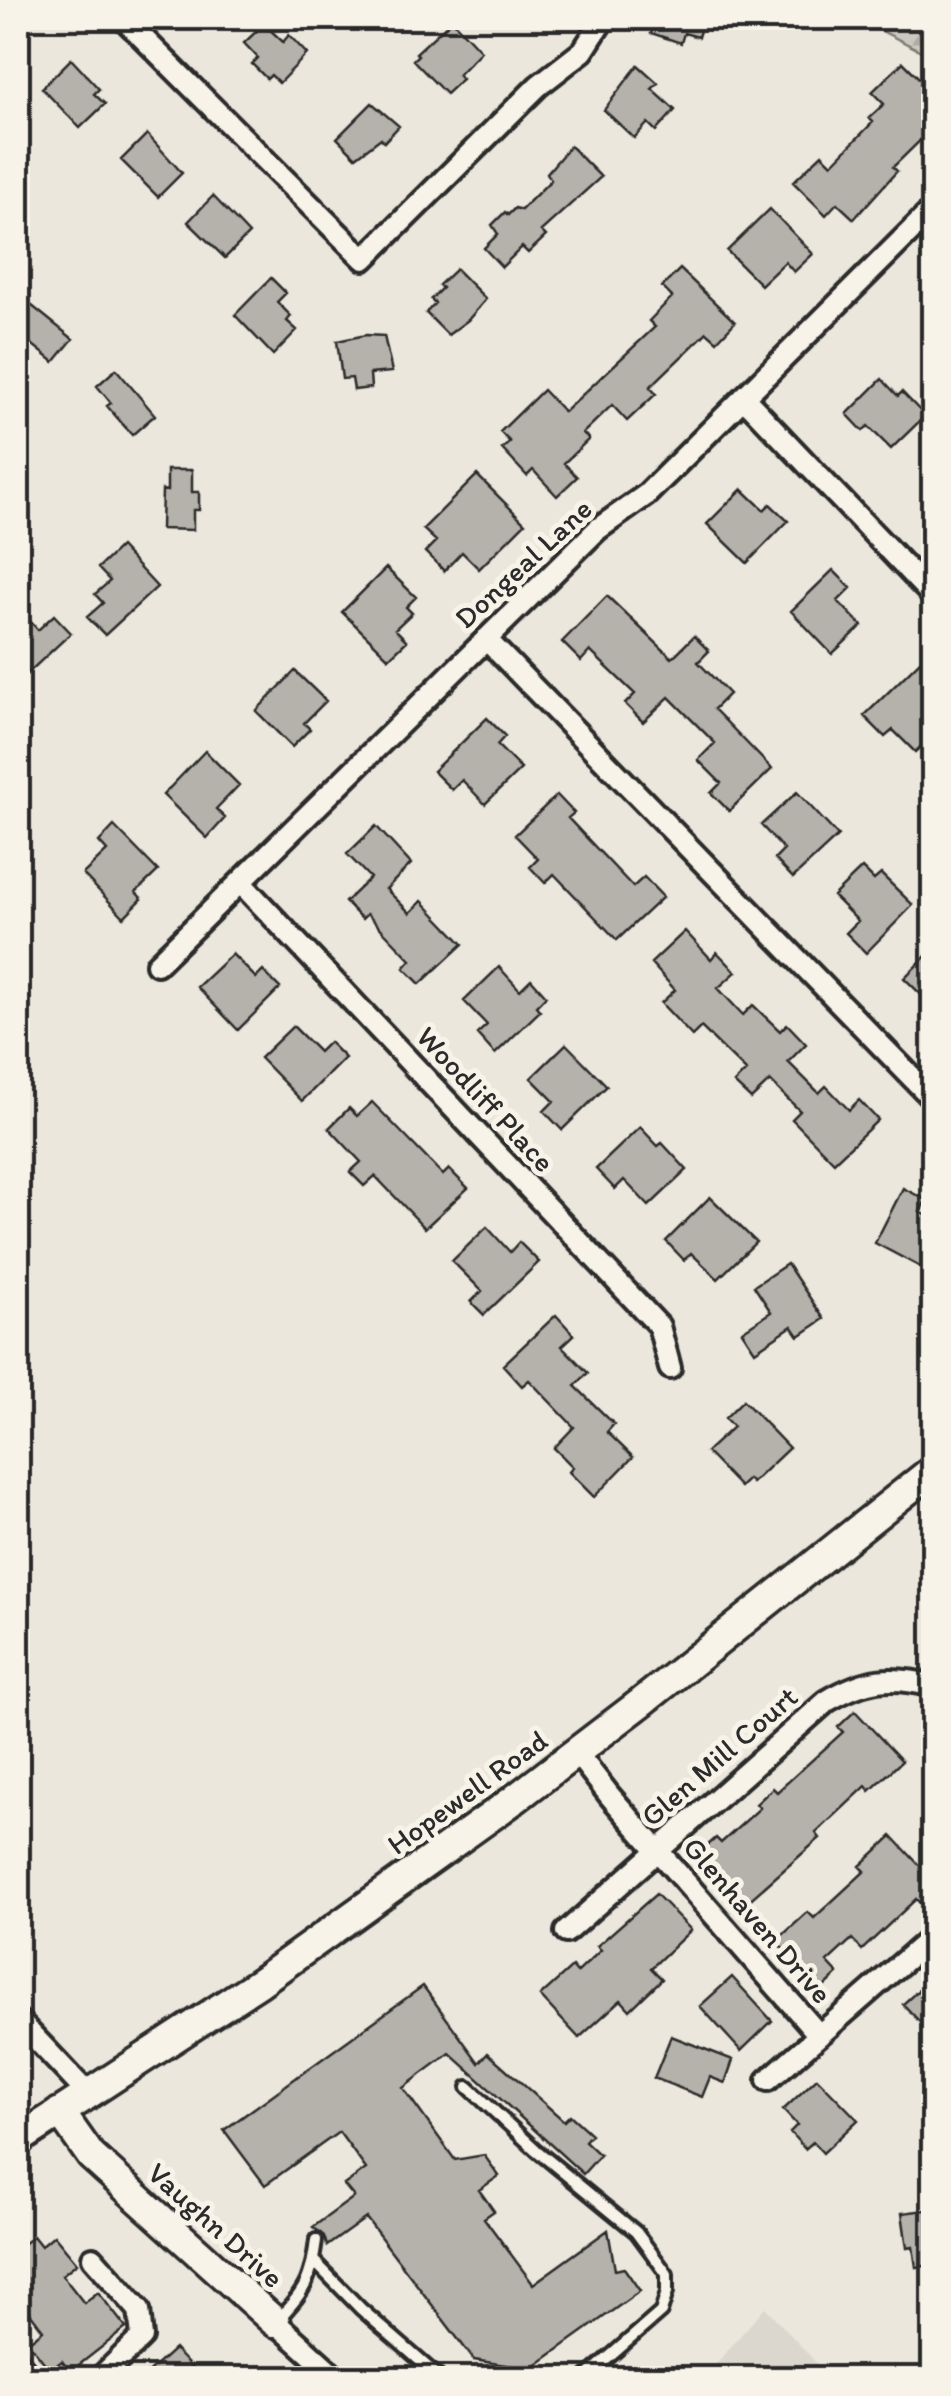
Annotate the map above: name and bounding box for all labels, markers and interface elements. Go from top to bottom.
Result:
street label: Dongeal Lane [447,490,599,636]
street label: Woodliff Place [409,1018,563,1180]
street label: Glen Mill Court [633,1678,805,1834]
street label: Hopewell Road [380,1721,554,1863]
street label: Glenhaven Drive [676,1829,840,2011]
street label: Vaughn Drive [140,2154,292,2296]

